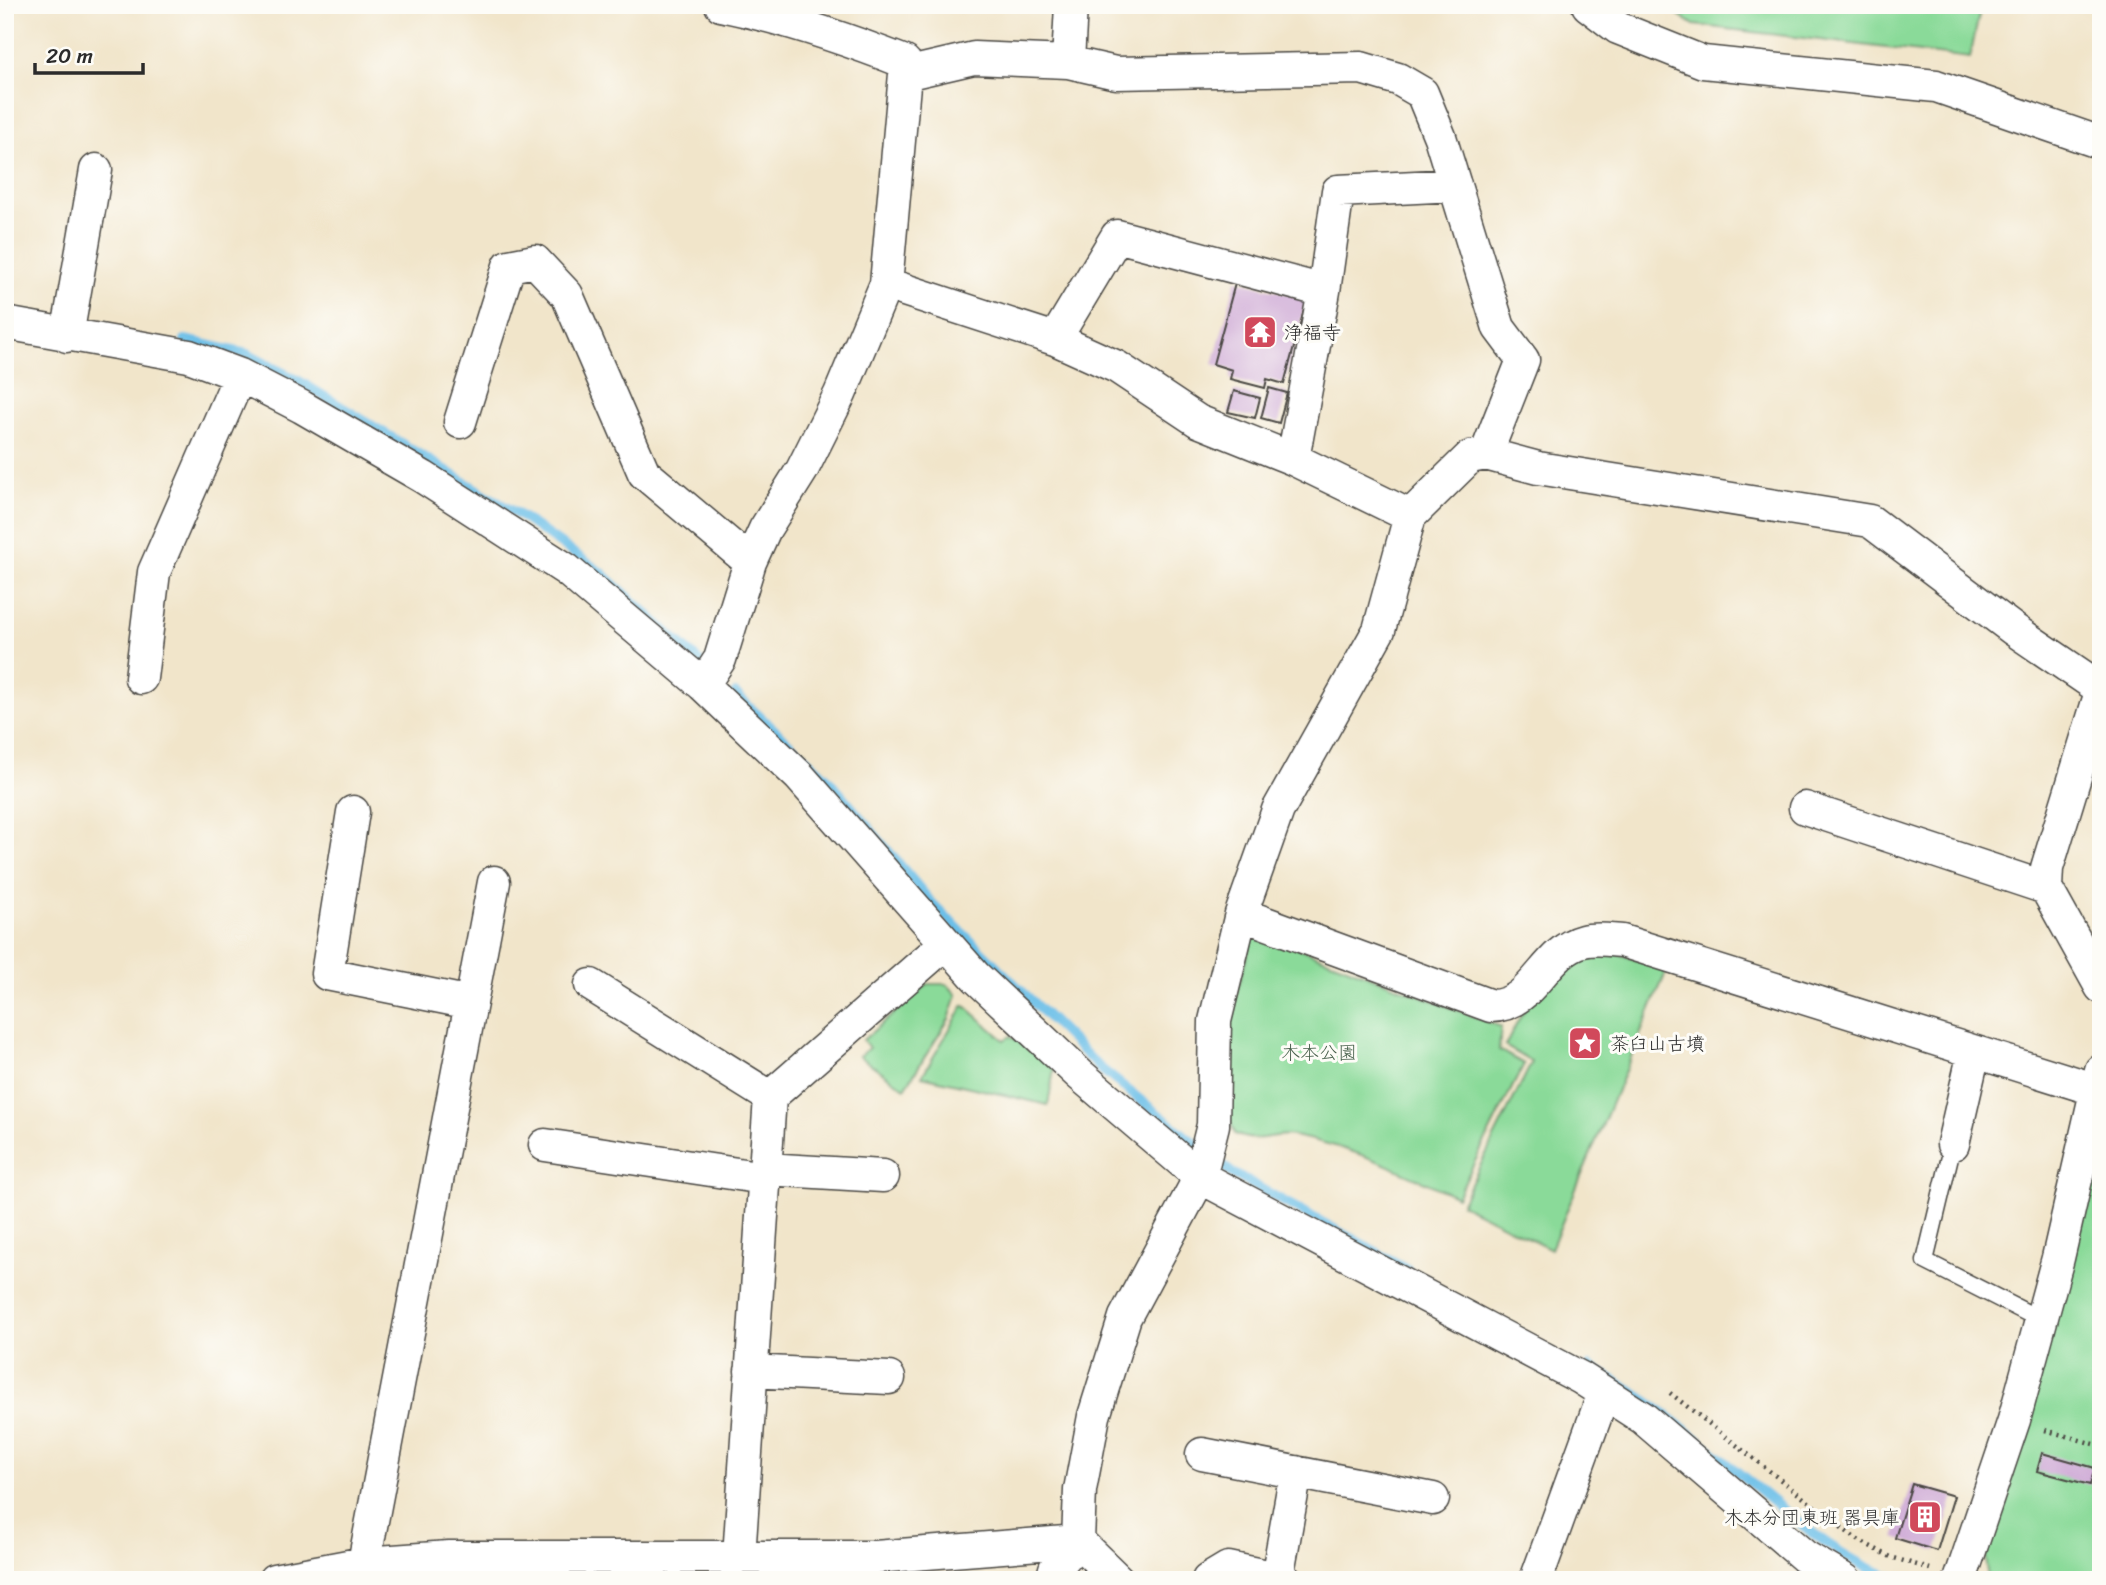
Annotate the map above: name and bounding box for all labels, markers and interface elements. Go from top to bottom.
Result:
scale bar [35,32,144,76]
text: 20 m [46,37,93,75]
temple icon: 浄福寺 [1241,313,1279,351]
place label: 浄福寺 [1284,316,1341,349]
place icon: 茶臼山古墳 [1566,1024,1604,1062]
place label: 茶臼山古墳 [1610,1027,1705,1060]
park label: 木本公園 [1281,1036,1357,1069]
building icon: 木本分団東班 器具庫 [1906,1498,1944,1536]
place label: 木本分団東班 器具庫 [1724,1501,1900,1534]

